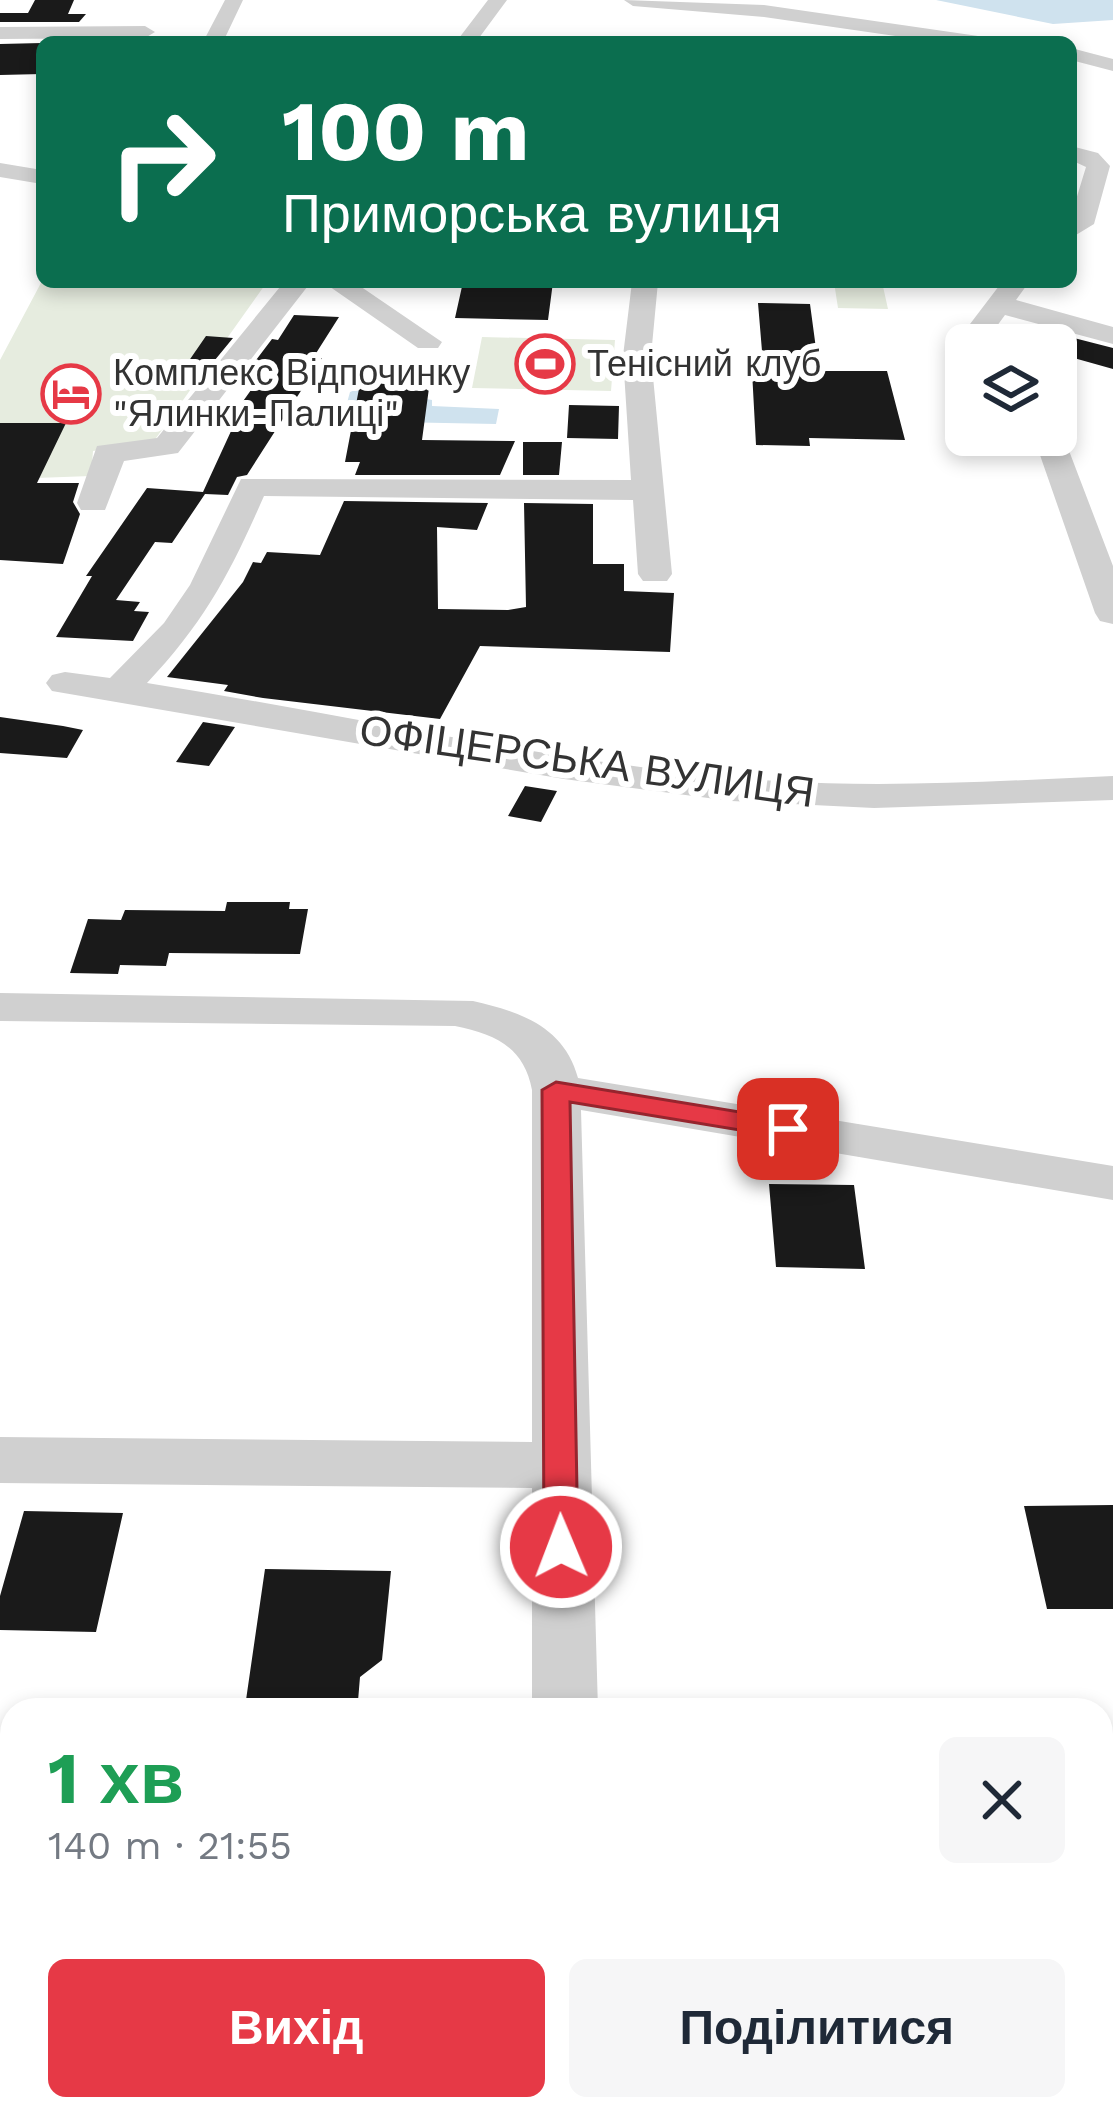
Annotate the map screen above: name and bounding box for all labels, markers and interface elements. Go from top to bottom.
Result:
text: 100 m [282,82,529,180]
icon: right [84,84,240,240]
text: Приморська вулиця [282,182,782,245]
map controls [945,324,1077,456]
button: layers [945,324,1077,456]
sports icon: Тенісний клуб [514,333,576,395]
place label: Тенісний клуб [587,343,821,385]
place label: Комплекс Відпочинку "Ялинки-Палиці" [113,352,470,435]
hotel icon: Комплекс Відпочинку "Ялинки-Палиці" [40,363,102,425]
street label: ОФІЦЕРСЬКА ВУЛИЦЯ [356,705,818,817]
pin [737,1078,839,1180]
icon: arrive [755,1096,821,1162]
position arrow [498,1484,624,1610]
text: 1 хв [48,1736,184,1820]
button: close [939,1737,1065,1863]
text: 140 m · 21:55 [48,1823,292,1868]
button: Вихід [48,1959,545,2097]
button: Поділитися [569,1959,1065,2097]

